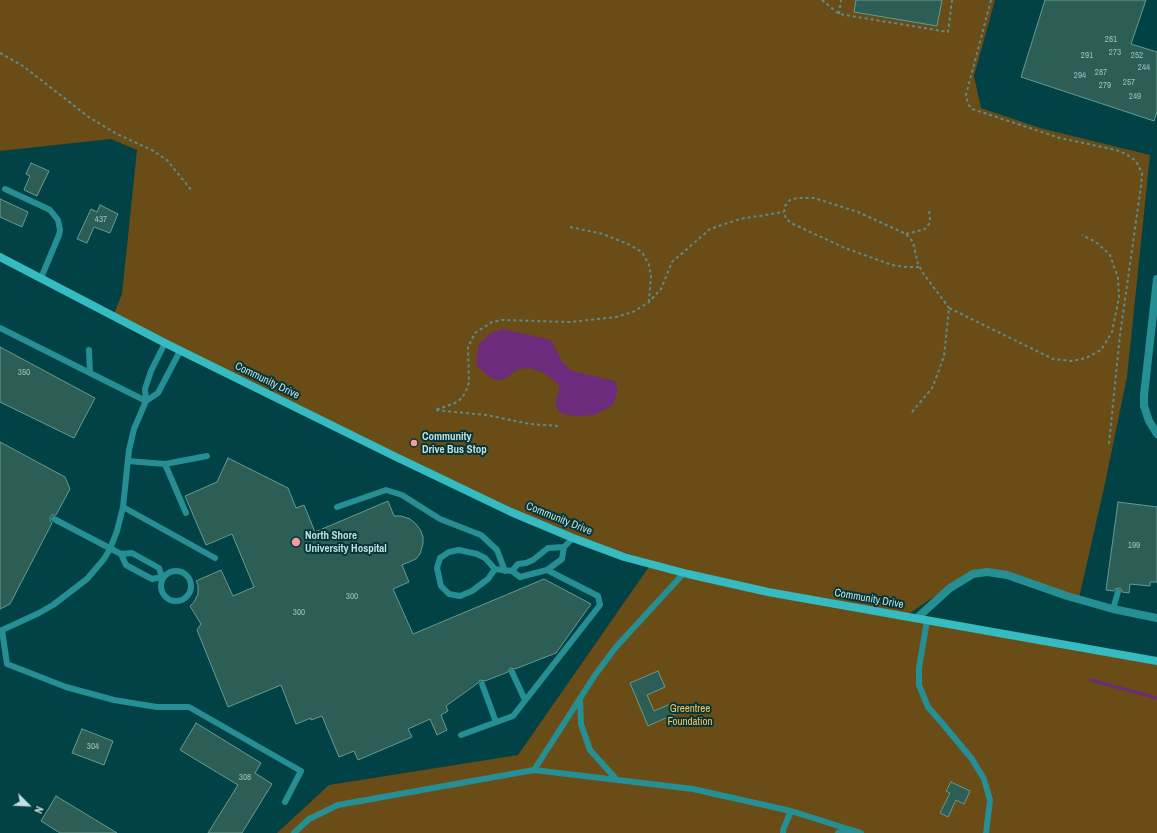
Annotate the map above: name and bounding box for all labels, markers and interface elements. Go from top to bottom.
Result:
house number: 281 [1105,35,1117,45]
house number: 273 [1109,48,1121,58]
house number: 291 [1081,51,1093,61]
house number: 252 [1131,51,1143,61]
house number: 244 [1138,63,1150,73]
house number: 287 [1095,68,1107,78]
house number: 294 [1074,71,1086,81]
house number: 257 [1123,78,1135,88]
house number: 279 [1099,81,1111,91]
house number: 249 [1129,92,1141,102]
house number: 437 [95,215,107,225]
street label: Community Drive [233,360,301,402]
house number: 350 [18,368,30,378]
place label: Community Drive Bus Stop [422,430,487,456]
marker: Community Drive Bus Stop [409,438,419,448]
street label: Community Drive [524,500,594,538]
place label: North Shore University Hospital [305,529,387,555]
marker: North Shore University Hospital [290,536,302,548]
house number: 199 [1128,541,1140,551]
street label: Community Drive [833,586,905,612]
house number: 300 [346,592,358,602]
house number: 300 [293,608,305,618]
park label: Greentree Foundation [667,702,713,728]
house number: 304 [87,742,99,752]
house number: 308 [239,773,251,783]
north arrow [8,785,48,825]
text: N [31,804,47,816]

